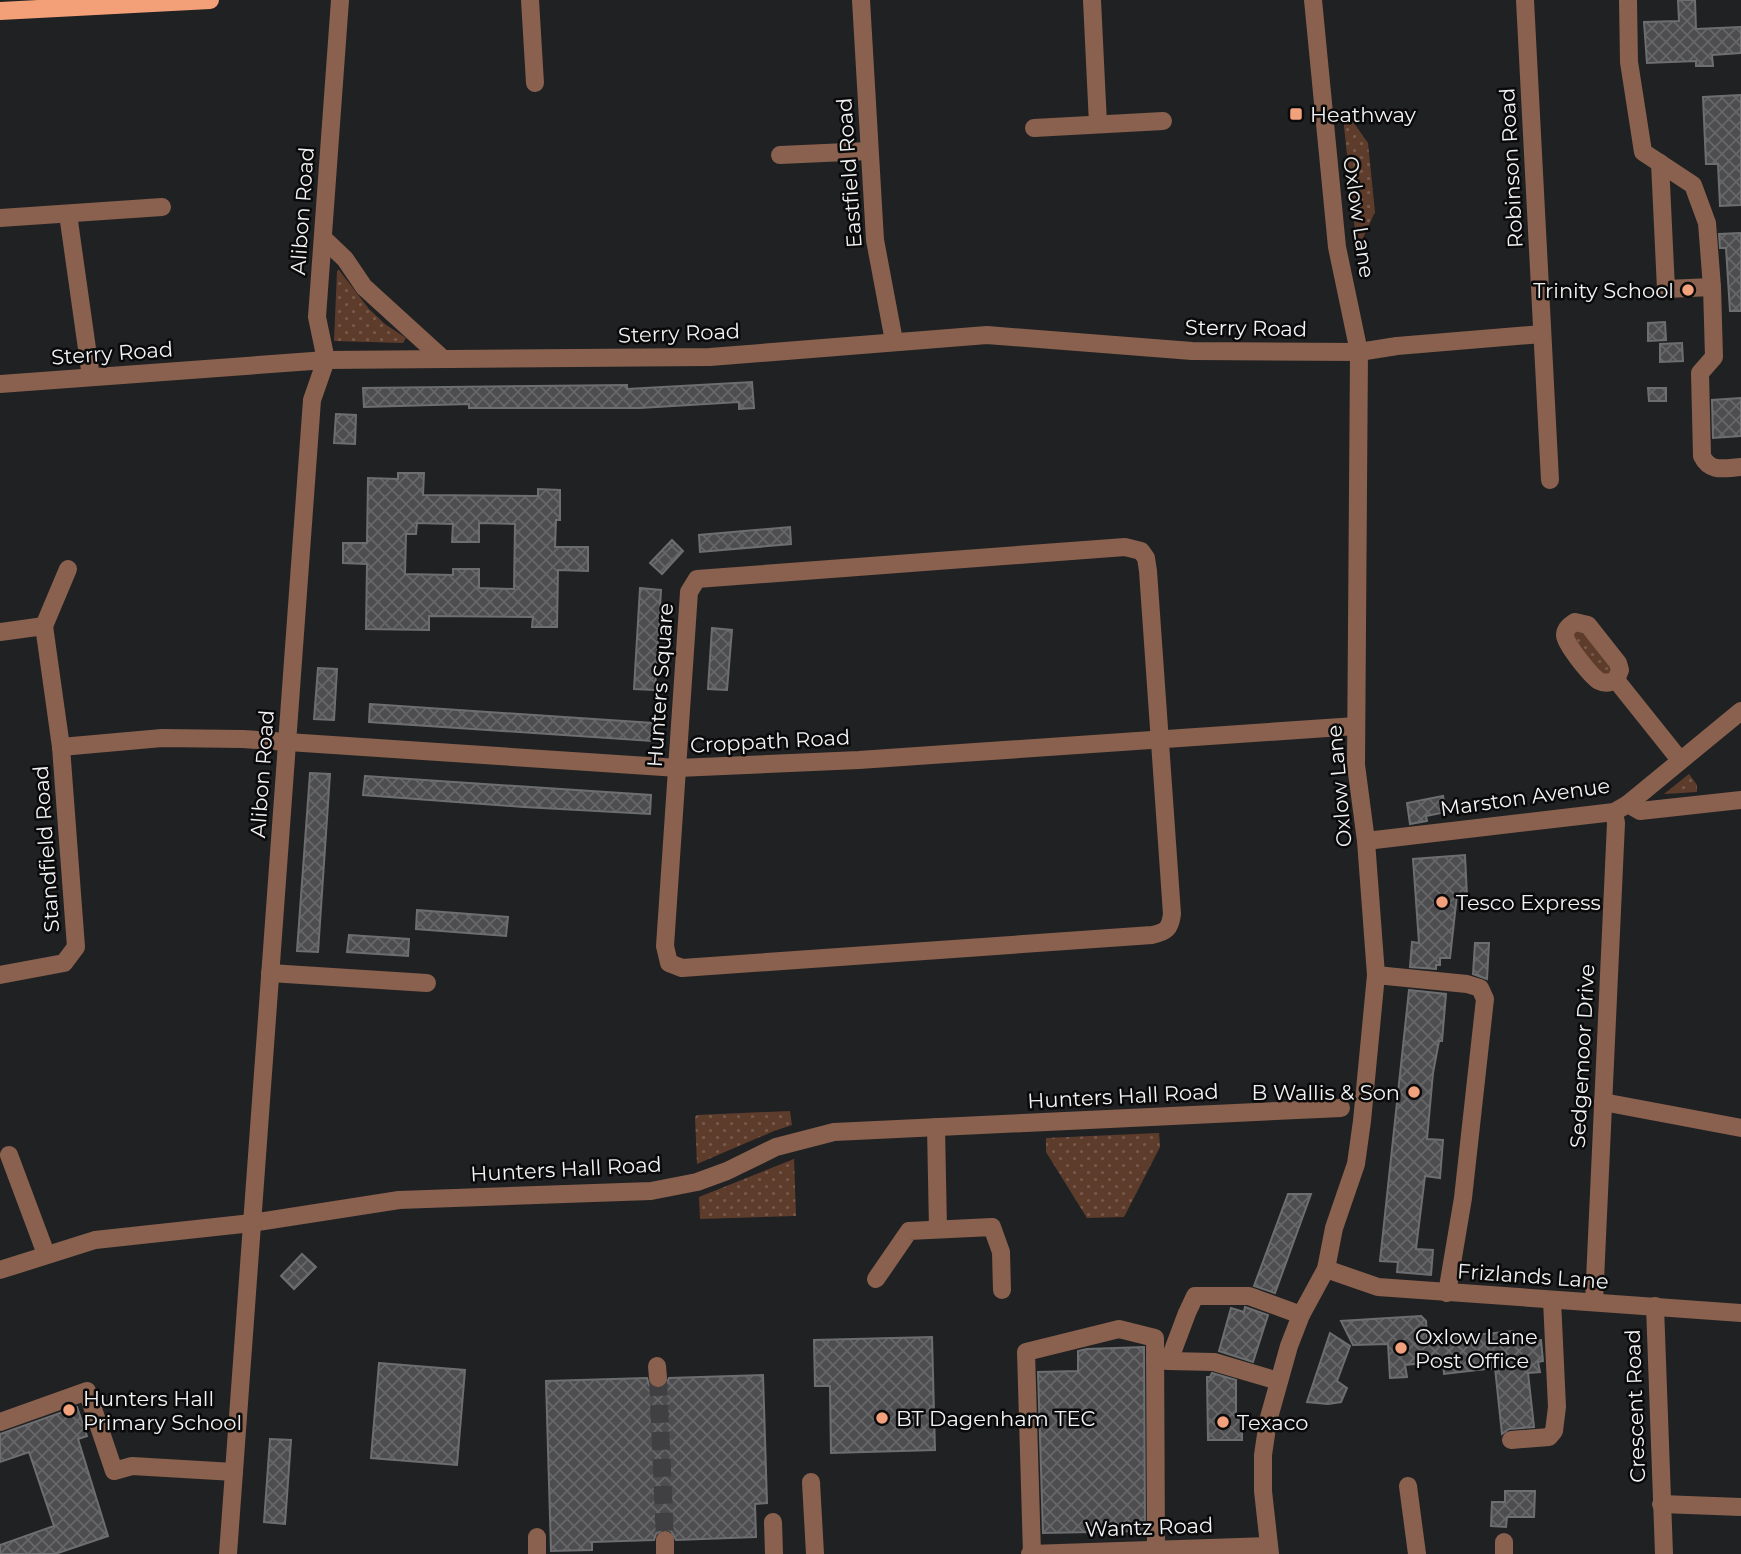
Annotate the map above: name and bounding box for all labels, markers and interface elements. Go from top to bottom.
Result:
street label: Robinson Road [1494,87,1528,249]
street label: Eastfield Road [831,97,867,249]
place label: Heathway [1310,102,1416,127]
marker: Heathway [1288,106,1304,122]
street label: Alibon Road [285,146,319,276]
street label: Oxlow Lane [1338,155,1380,279]
place label: Trinity School [1533,278,1674,303]
marker: Trinity School [1680,282,1696,298]
street label: Sterry Road [1185,314,1307,342]
street label: Sterry Road [618,318,740,348]
street label: Sterry Road [50,336,174,370]
street label: Hunters Square [642,602,678,768]
street label: Alibon Road [245,709,279,839]
street label: Croppath Road [689,724,851,758]
street label: Oxlow Lane [1321,724,1357,848]
street label: Standfield Road [28,765,64,933]
street label: Marston Avenue [1438,773,1612,821]
place label: Tesco Express [1456,890,1601,915]
marker: Tesco Express [1434,894,1450,910]
street label: Sedgemoor Drive [1565,963,1599,1149]
street label: Hunters Hall Road [1027,1079,1219,1113]
place label: B Wallis & Son [1252,1080,1400,1105]
marker: B Wallis & Son [1406,1084,1422,1100]
street label: Hunters Hall Road [470,1152,662,1186]
street label: Frizlands Lane [1457,1258,1609,1294]
place label: Oxlow Lane Post Office [1415,1324,1538,1373]
street label: Crescent Road [1620,1329,1650,1483]
marker: Oxlow Lane Post Office [1393,1340,1409,1356]
place label: Hunters Hall Primary School [83,1386,242,1435]
marker: Hunters Hall Primary School [61,1402,77,1418]
place label: BT Dagenham TEC [896,1406,1095,1431]
marker: BT Dagenham TEC [874,1410,890,1426]
place label: Texaco [1237,1410,1308,1435]
marker: Texaco [1215,1414,1231,1430]
street label: Wantz Road [1084,1512,1214,1542]

